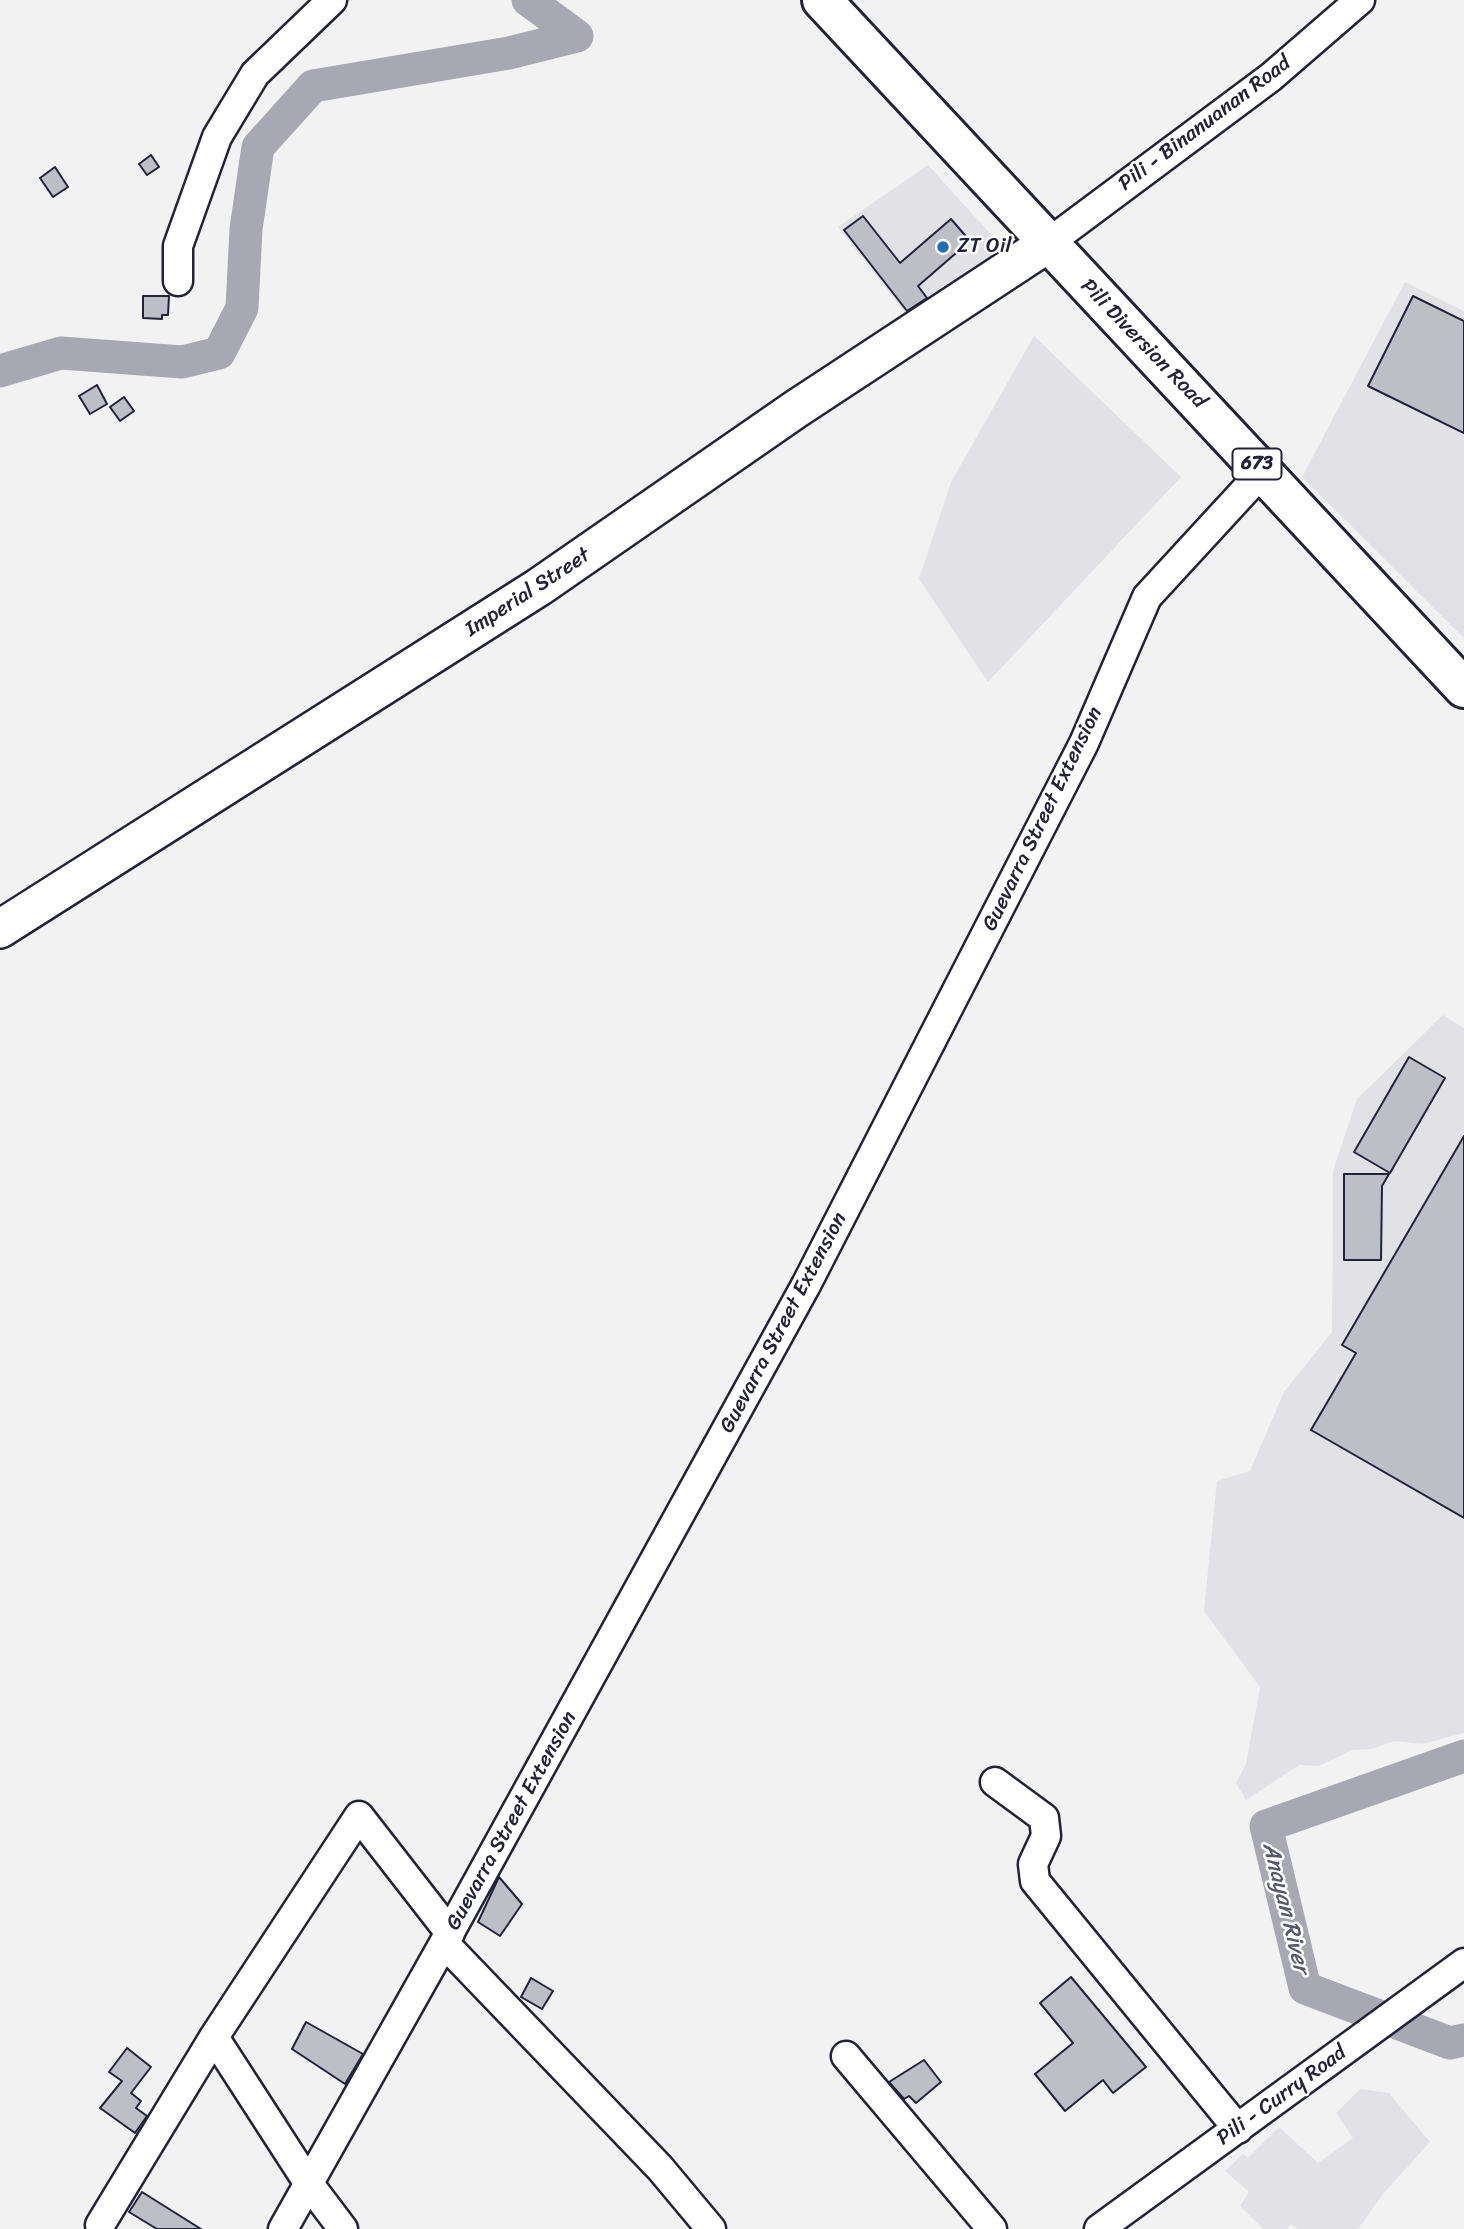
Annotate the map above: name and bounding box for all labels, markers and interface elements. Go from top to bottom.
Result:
street label: Pili - Binanuanan Road [1114,51,1296,197]
place label: ZT Oil [957,234,1011,260]
marker: ZT Oil [935,239,951,255]
street label: Pili Diversion Road [1075,274,1211,414]
road number: 673 [1232,449,1282,480]
street label: Imperial Street [461,543,595,643]
street label: Guevarra Street Extension [978,703,1108,935]
street label: Guevarra Street Extension [715,1208,853,1438]
street label: Guevarra Street Extension [441,1707,583,1935]
water label: Anayan River [1255,1840,1315,1976]
street label: Pili - Curry Road [1212,2041,1352,2151]

